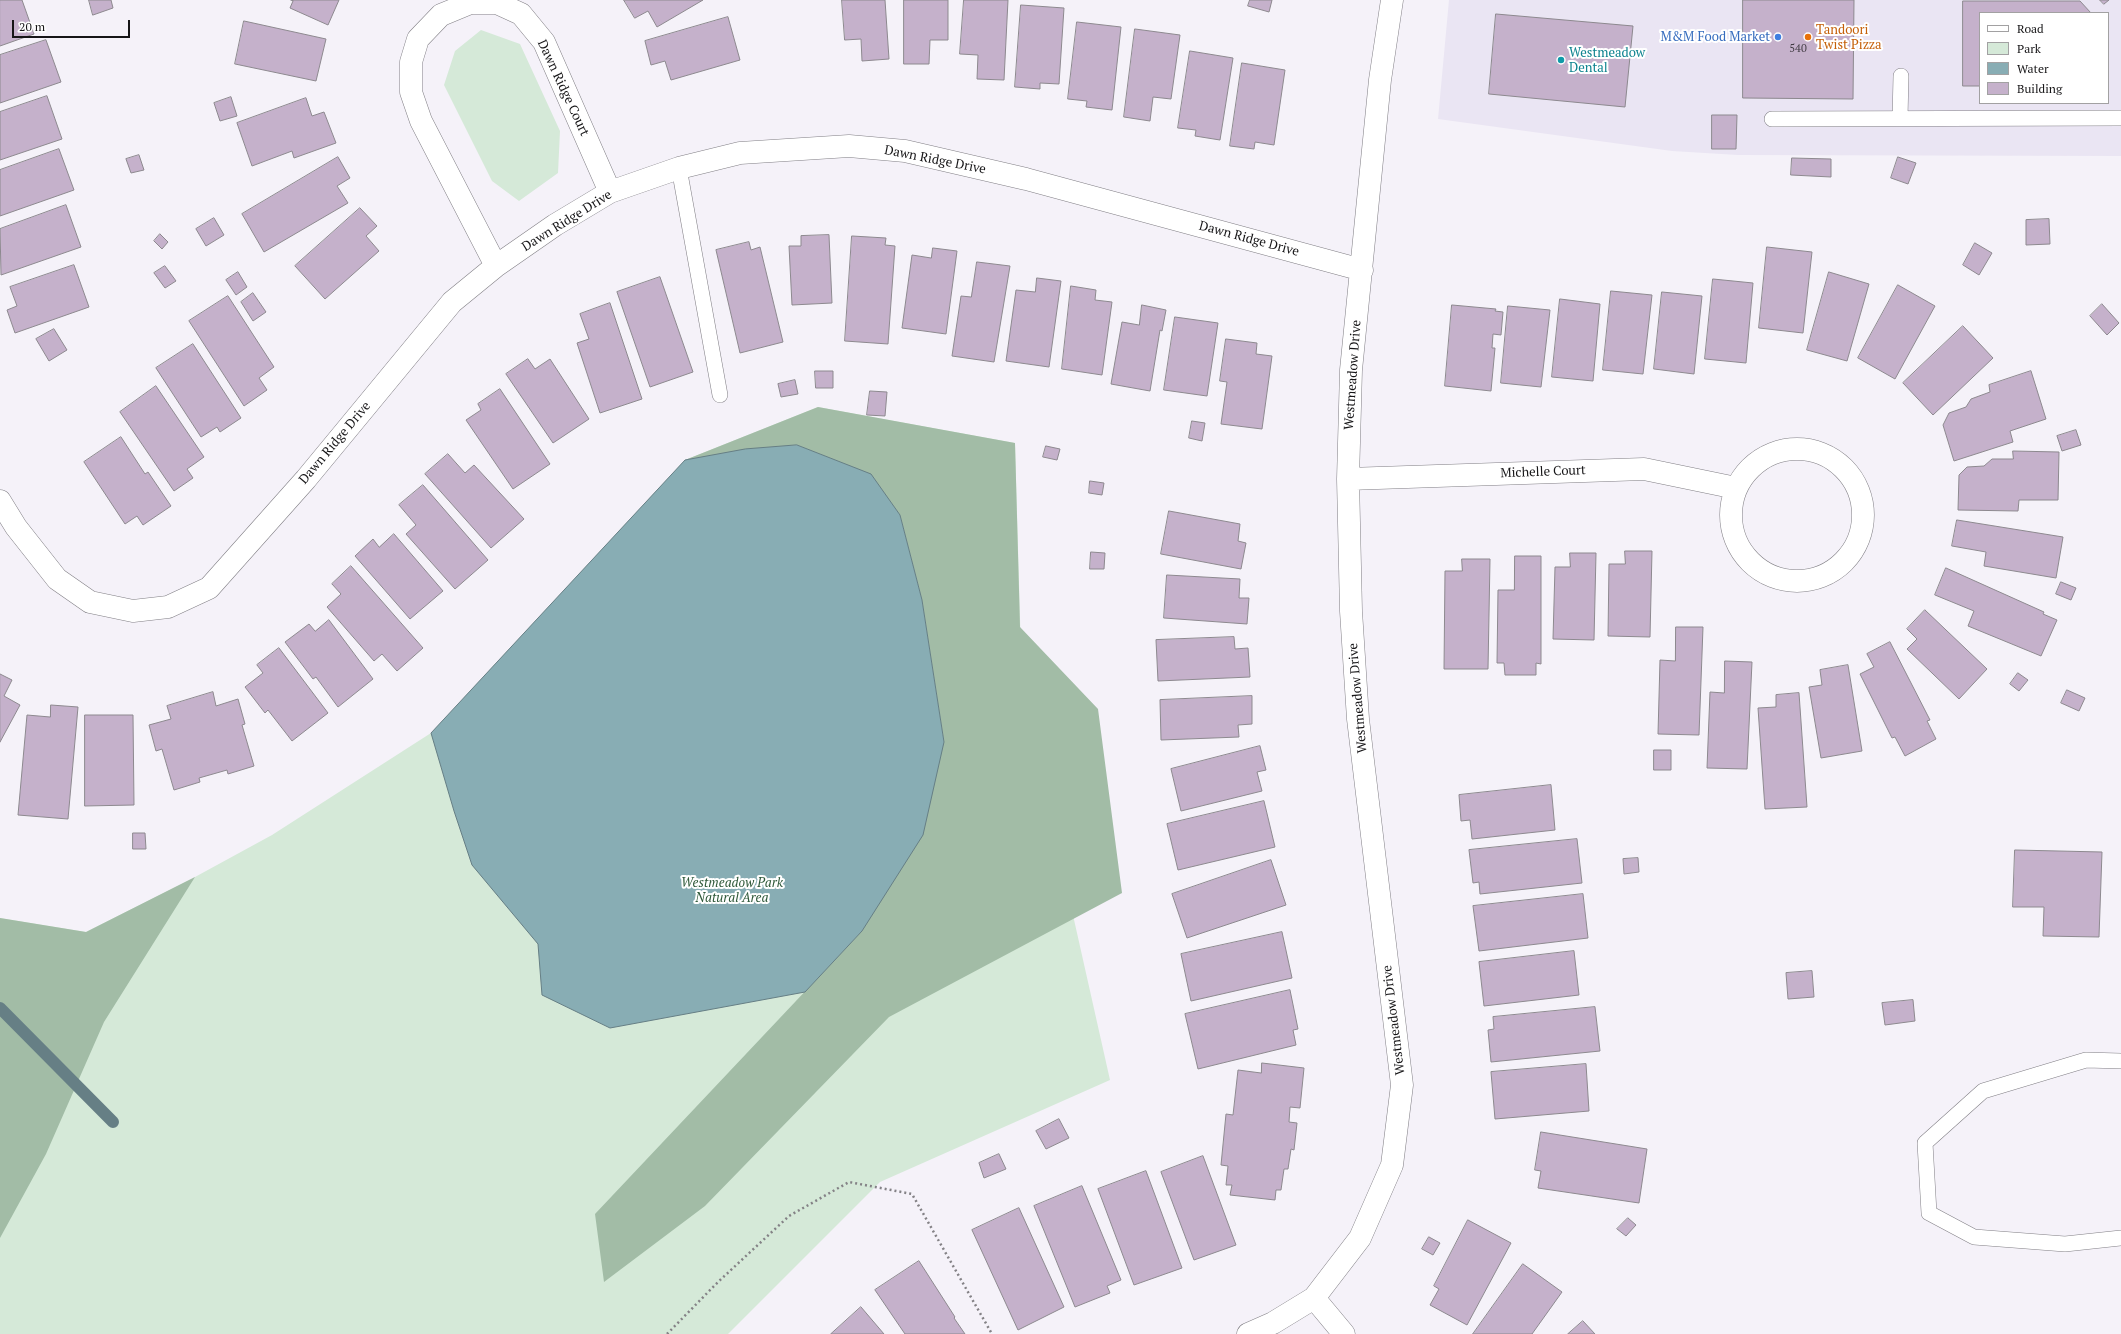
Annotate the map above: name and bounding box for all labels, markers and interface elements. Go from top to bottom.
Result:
scale bar [14,12,132,38]
legend [1979,12,2109,104]
text: 20 m [19,19,45,34]
text: Road [2017,21,2044,36]
place label: Tandoori Twist Pizza [1816,22,1882,53]
place label: M&M Food Market [1660,29,1770,45]
marker: M&M Food Market [1773,32,1783,42]
marker: Tandoori Twist Pizza [1803,32,1813,42]
street label: Dawn Ridge Court [534,37,592,139]
text: Park [2017,41,2041,56]
house number: 540 [1789,42,1807,56]
place label: Westmeadow Dental [1569,45,1645,76]
marker: Westmeadow Dental [1556,55,1566,65]
text: Water [2017,61,2049,76]
text: Building [2017,81,2062,96]
street label: Dawn Ridge Drive [883,143,987,177]
street label: Dawn Ridge Drive [519,187,615,255]
street label: Dawn Ridge Drive [1197,218,1301,260]
street label: Westmeadow Drive [1341,319,1365,431]
street label: Dawn Ridge Drive [296,399,374,487]
street label: Michelle Court [1500,463,1586,481]
street label: Westmeadow Drive [1345,642,1371,754]
park label: Westmeadow Park Natural Area [681,875,783,906]
street label: Westmeadow Drive [1380,964,1408,1076]

